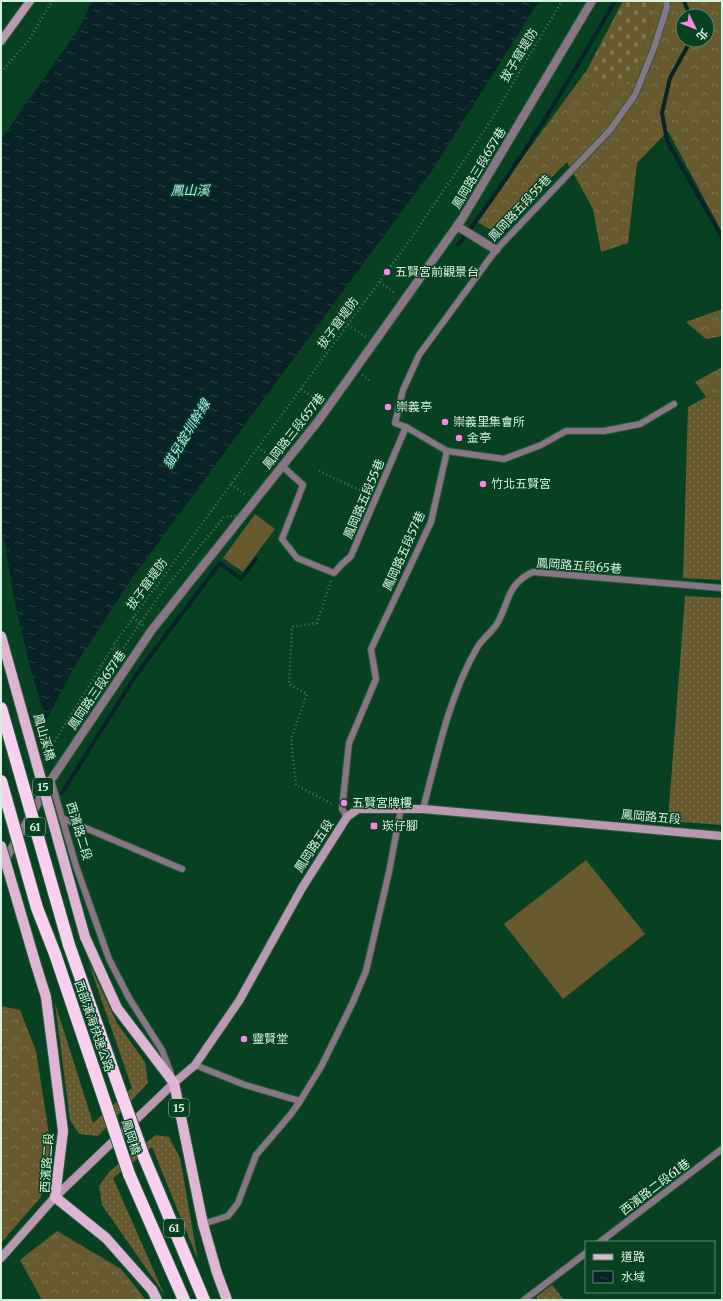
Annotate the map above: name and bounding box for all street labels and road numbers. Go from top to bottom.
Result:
street label: 拔子窟堤防 [497,25,540,84]
street label: 鳳岡路三段657巷 [448,124,509,211]
street label: 鳳岡路五段55巷 [485,171,554,244]
street label: 拔子窟堤防 [314,294,361,351]
street label: 鳳岡路三段657巷 [259,390,328,472]
street label: 鳳岡路五段55巷 [340,457,387,541]
street label: 鳳岡路五段57巷 [379,509,428,593]
street label: 拔子窟堤防 [123,555,170,612]
street label: 鳳岡路五段65巷 [536,555,622,576]
street label: 鳳岡路三段657巷 [65,647,129,732]
street label: 鳳山溪橋 [31,712,58,762]
road number: 15 [33,778,53,796]
street label: 西濱路二段 [64,800,95,862]
street label: 鳳岡路五段 [620,806,682,827]
street label: 鳳岡路五段 [291,816,336,875]
road number: 61 [25,818,45,836]
street label: 西部濱海快速公路 [72,978,117,1074]
road number: 15 [169,1099,189,1117]
street label: 鳳岡橋 [119,1117,144,1156]
street label: 西濱路二段 [37,1133,56,1193]
street label: 西濱路二段61巷 [617,1155,693,1218]
road number: 61 [164,1219,184,1237]

